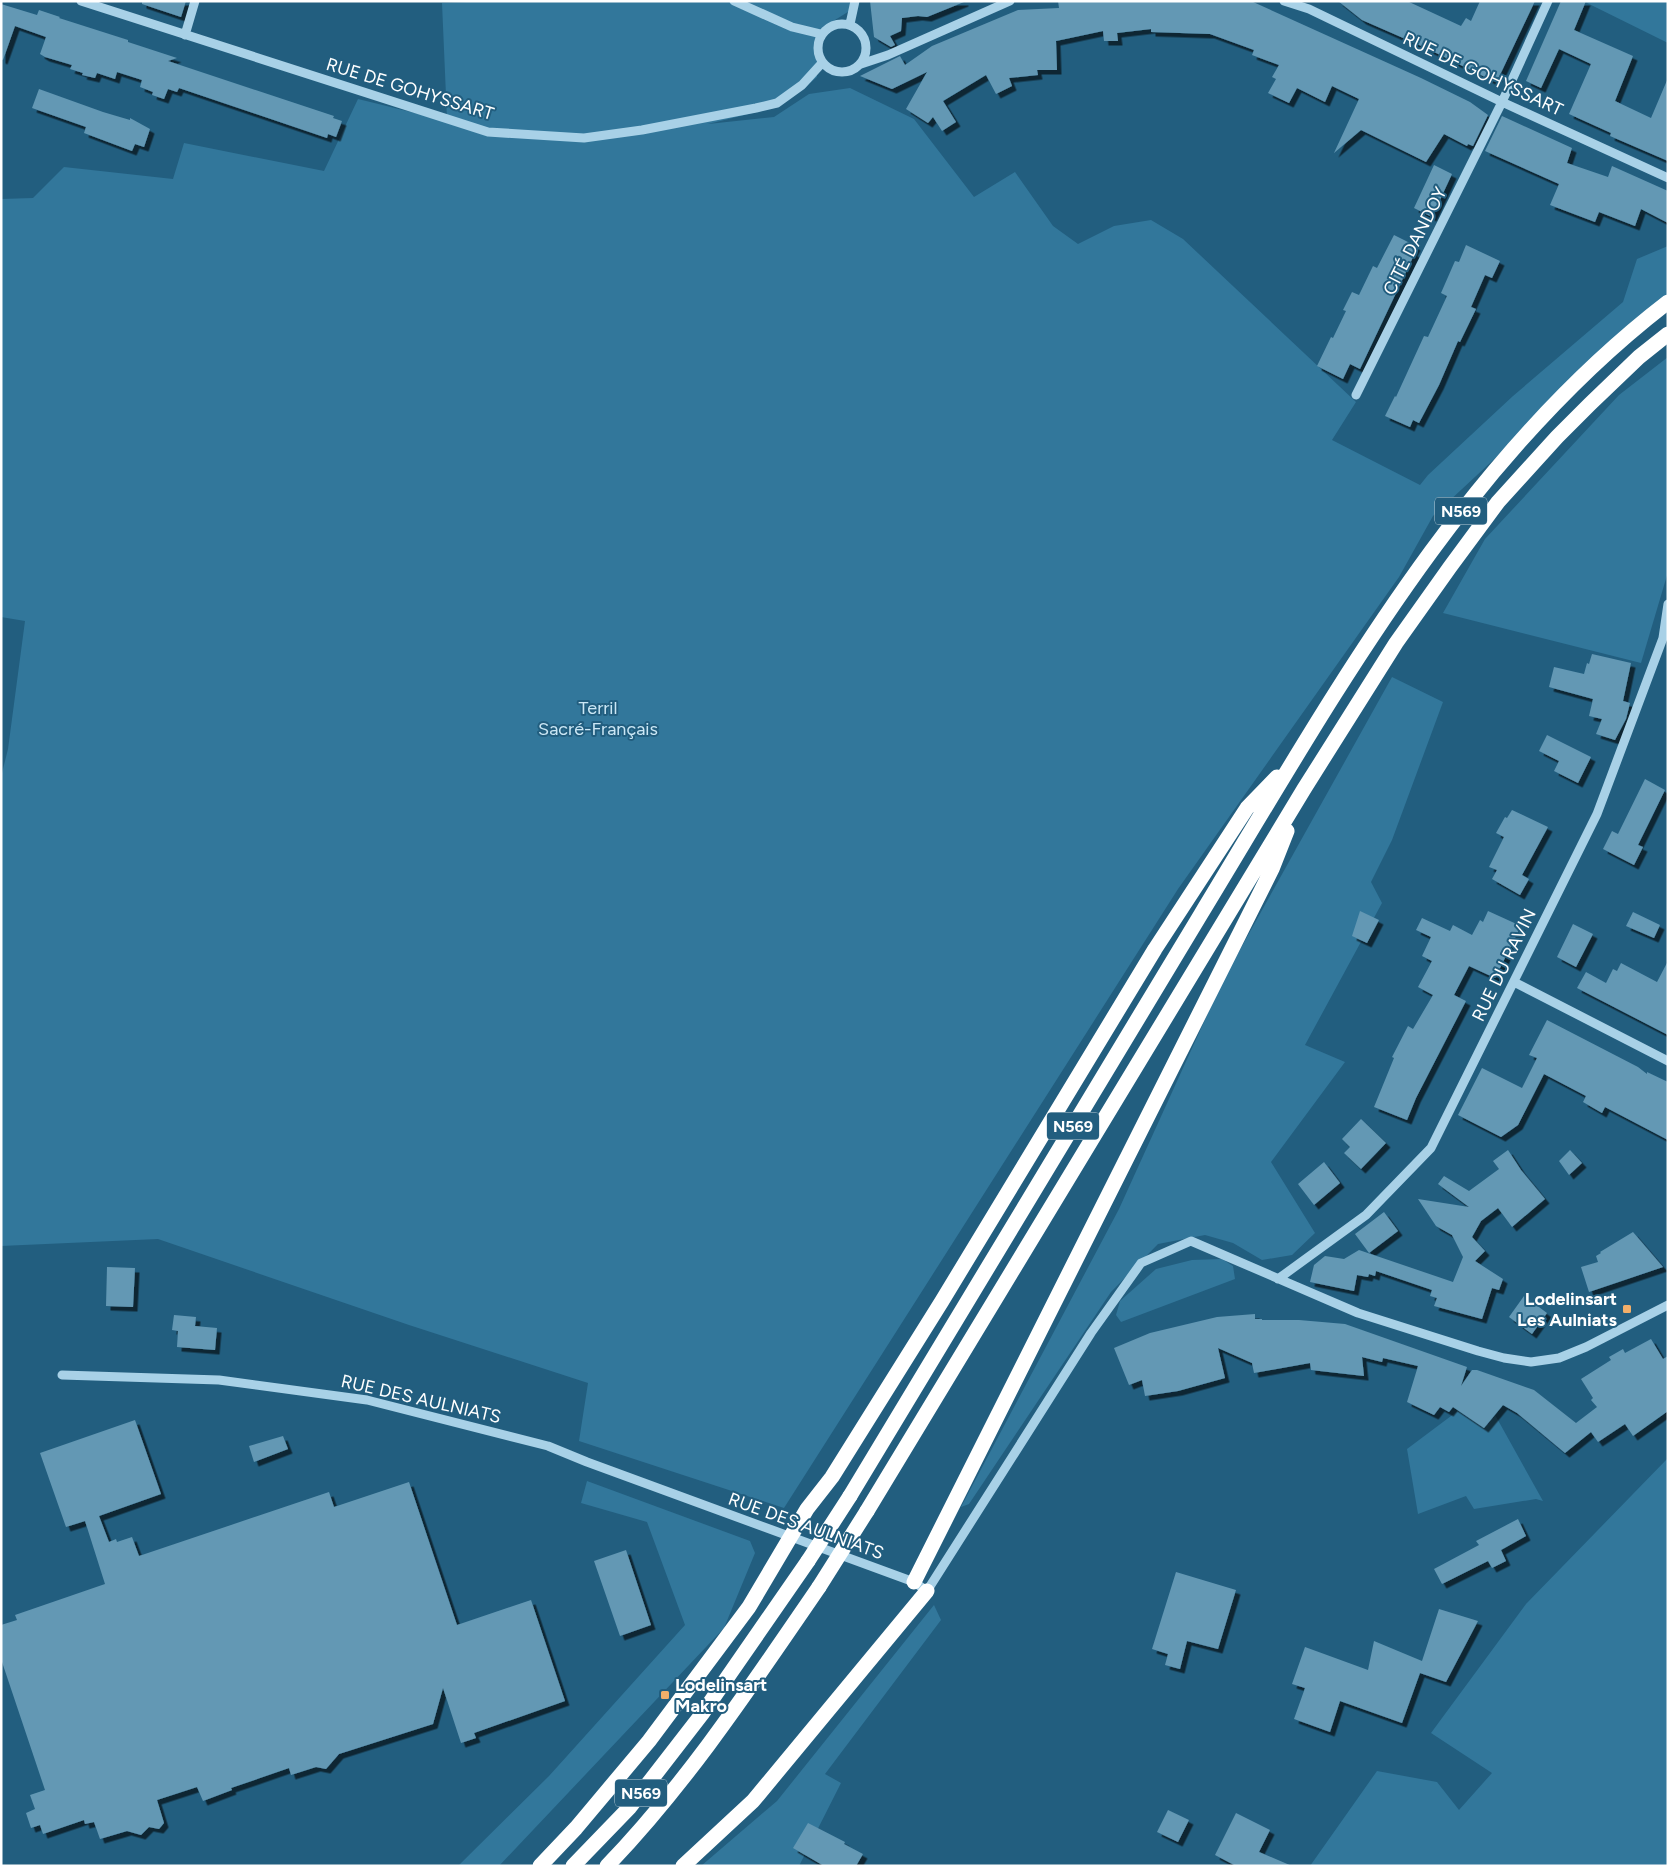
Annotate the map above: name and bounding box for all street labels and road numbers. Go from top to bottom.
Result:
street label: RUE DE GOHYSSART [1399,27,1567,121]
street label: RUE DE GOHYSSART [324,53,496,125]
street label: CITÉ DANDOY [1378,183,1452,299]
road number: N569 [1435,498,1487,524]
street label: RUE DU RAVIN [1467,905,1541,1025]
road number: N569 [1047,1112,1099,1140]
street label: RUE DES AULNIATS [339,1370,503,1428]
street label: RUE DES AULNIATS [725,1488,887,1564]
road number: N569 [615,1780,667,1806]

